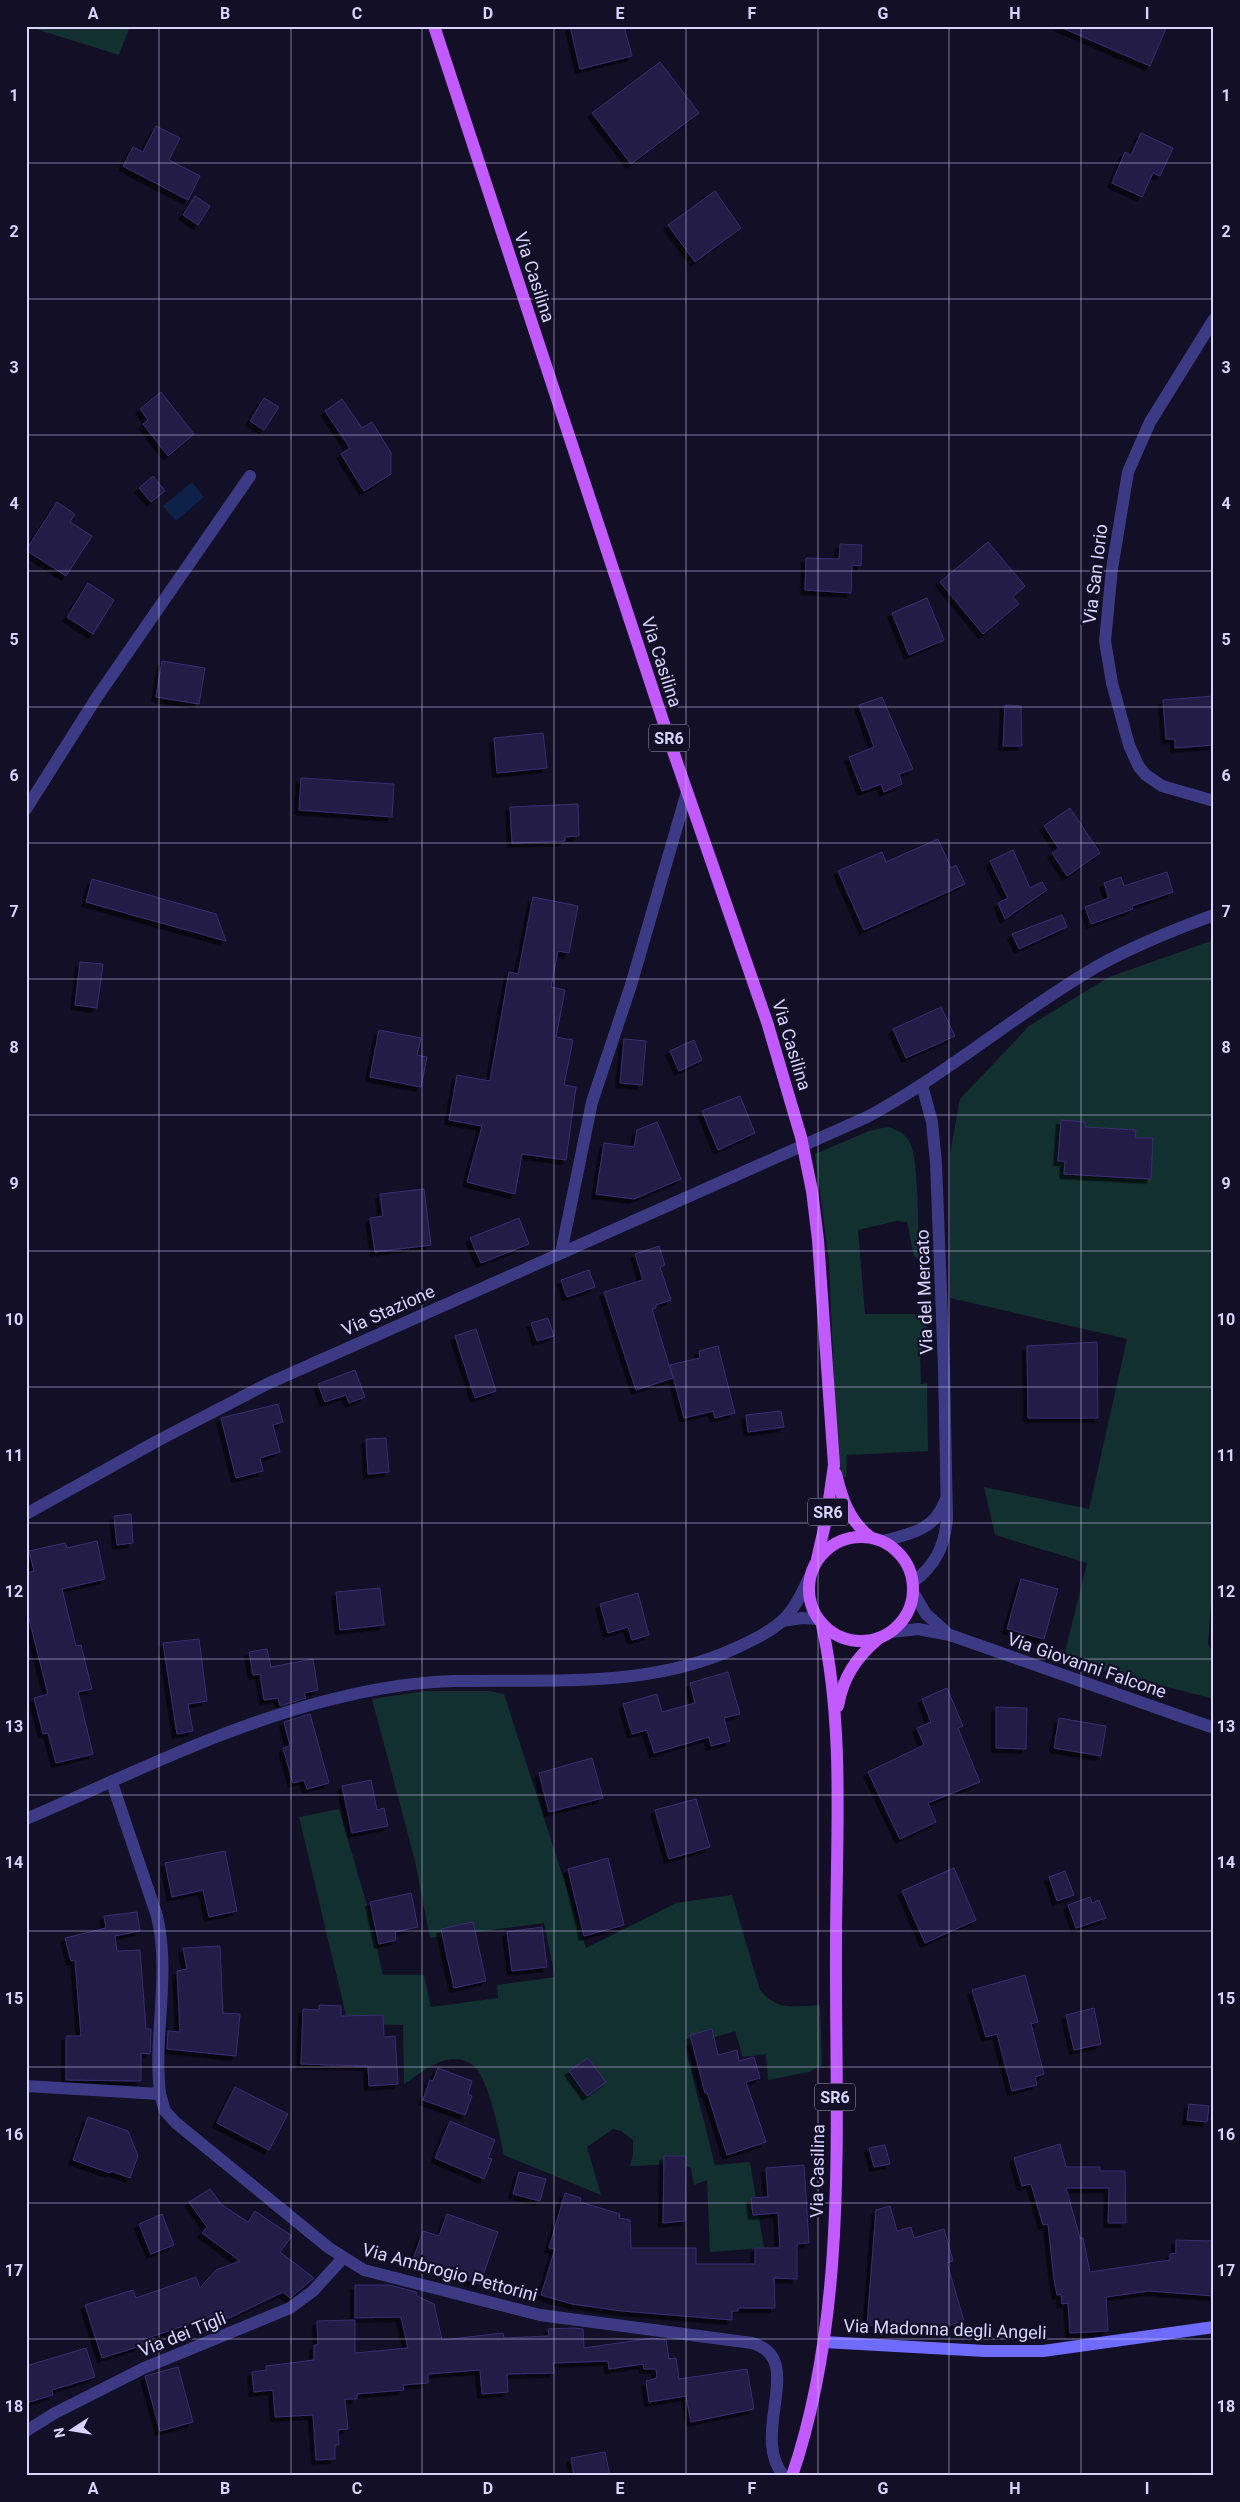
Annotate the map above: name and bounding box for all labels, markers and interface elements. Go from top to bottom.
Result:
text: A [88,4,99,23]
text: B [220,4,230,23]
text: C [352,4,362,23]
text: D [483,4,493,23]
text: E [616,4,625,23]
text: F [748,4,757,23]
text: G [878,4,889,23]
text: H [1009,4,1021,23]
text: I [1145,4,1149,23]
text: 1 [9,86,19,105]
text: 1 [1221,86,1231,105]
text: 2 [9,222,19,241]
text: 2 [1221,222,1231,241]
street label: Via Casilina [511,229,559,325]
text: 3 [9,358,19,377]
text: 3 [1221,358,1231,377]
text: 4 [9,494,19,513]
text: 4 [1221,494,1231,513]
street label: Via San Iorio [1078,523,1112,625]
street label: Via Casilina [638,614,686,710]
text: 5 [9,630,19,649]
text: 5 [1221,630,1231,649]
road number: SR6 [649,724,689,751]
text: 6 [9,766,19,785]
text: 6 [1221,766,1231,785]
text: 7 [9,902,19,921]
text: 7 [1221,902,1231,921]
street label: Via Casilina [768,997,816,1093]
text: 8 [9,1038,19,1057]
text: 8 [1221,1038,1231,1057]
text: 9 [9,1174,19,1193]
text: 9 [1221,1174,1231,1193]
street label: Via del Mercato [911,1229,937,1355]
street label: Via Stazione [338,1280,438,1340]
text: 10 [5,1310,23,1329]
text: 10 [1217,1310,1235,1329]
text: 11 [5,1446,23,1465]
text: 11 [1217,1446,1235,1465]
road number: SR6 [808,1498,848,1525]
text: 12 [5,1582,23,1601]
text: 12 [1217,1582,1235,1601]
street label: Via Giovanni Falcone [1005,1628,1169,1702]
text: 13 [5,1717,23,1736]
text: 13 [1217,1717,1235,1736]
text: 14 [5,1853,23,1872]
text: 14 [1217,1853,1235,1872]
text: 15 [5,1989,23,2008]
text: 15 [1217,1989,1235,2008]
road number: SR6 [815,2084,855,2110]
street label: Via Casilina [806,2124,828,2218]
text: 16 [5,2125,23,2144]
text: 16 [1217,2125,1235,2144]
street label: Via Ambrogio Pettorini [360,2238,540,2306]
text: 17 [5,2261,23,2280]
text: 17 [1217,2261,1235,2280]
street label: Via dei Tigli [135,2307,229,2361]
street label: Via Madonna degli Angeli [843,2315,1047,2343]
text: 18 [5,2397,23,2416]
text: 18 [1217,2397,1235,2416]
north arrow [48,2404,98,2454]
text: N [50,2426,68,2439]
text: A [88,2479,99,2498]
text: B [220,2479,230,2498]
text: C [352,2479,362,2498]
text: D [483,2479,493,2498]
text: E [616,2479,625,2498]
text: F [748,2479,757,2498]
text: G [878,2479,889,2498]
text: H [1009,2479,1021,2498]
text: I [1145,2479,1149,2498]

